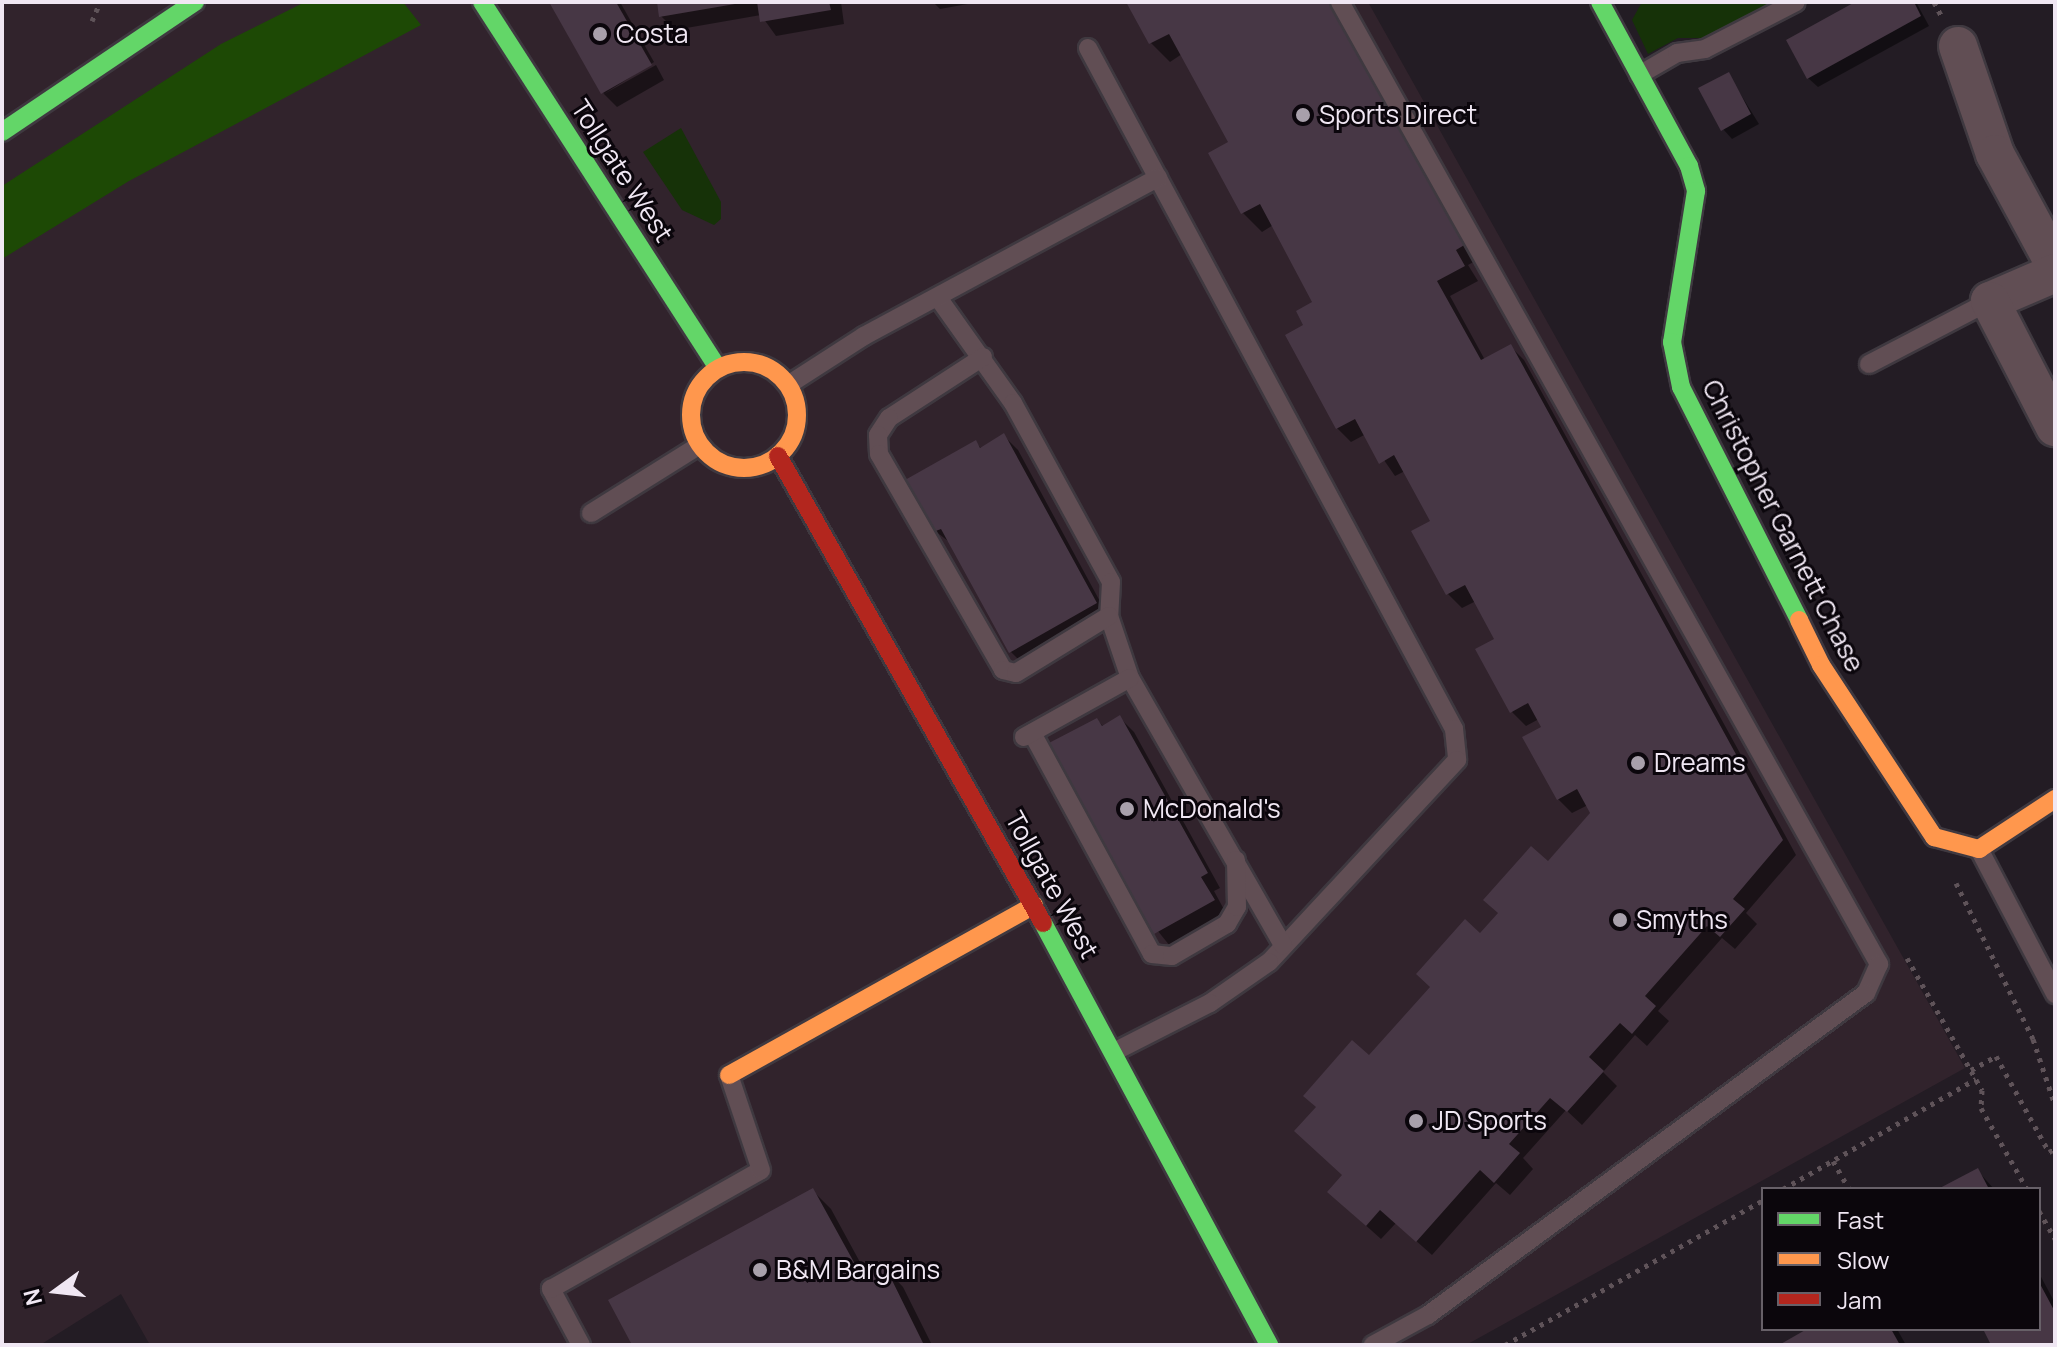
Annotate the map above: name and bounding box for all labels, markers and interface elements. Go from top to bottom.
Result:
place label: Costa [616,18,688,50]
marker: Costa [591,25,609,43]
street label: Tollgate West [565,94,679,248]
place label: Sports Direct [1319,99,1477,131]
marker: Sports Direct [1294,106,1312,124]
street label: Christopher Garnett Chase [1696,375,1870,677]
place label: Dreams [1654,747,1746,779]
marker: Dreams [1629,754,1647,772]
place label: McDonald's [1143,793,1281,825]
marker: McDonald's [1118,800,1136,818]
street label: Tollgate West [999,806,1105,964]
place label: Smyths [1636,904,1728,936]
marker: Smyths [1611,911,1629,929]
place label: JD Sports [1432,1105,1547,1137]
marker: JD Sports [1407,1112,1425,1130]
legend [1761,1187,2041,1331]
text: Fast [1837,1203,1884,1236]
text: Slow [1837,1243,1890,1276]
north arrow [16,1251,96,1331]
place label: B&M Bargains [776,1254,940,1286]
marker: B&M Bargains [751,1261,769,1279]
text: Jam [1837,1283,1882,1316]
text: N [16,1286,49,1309]

